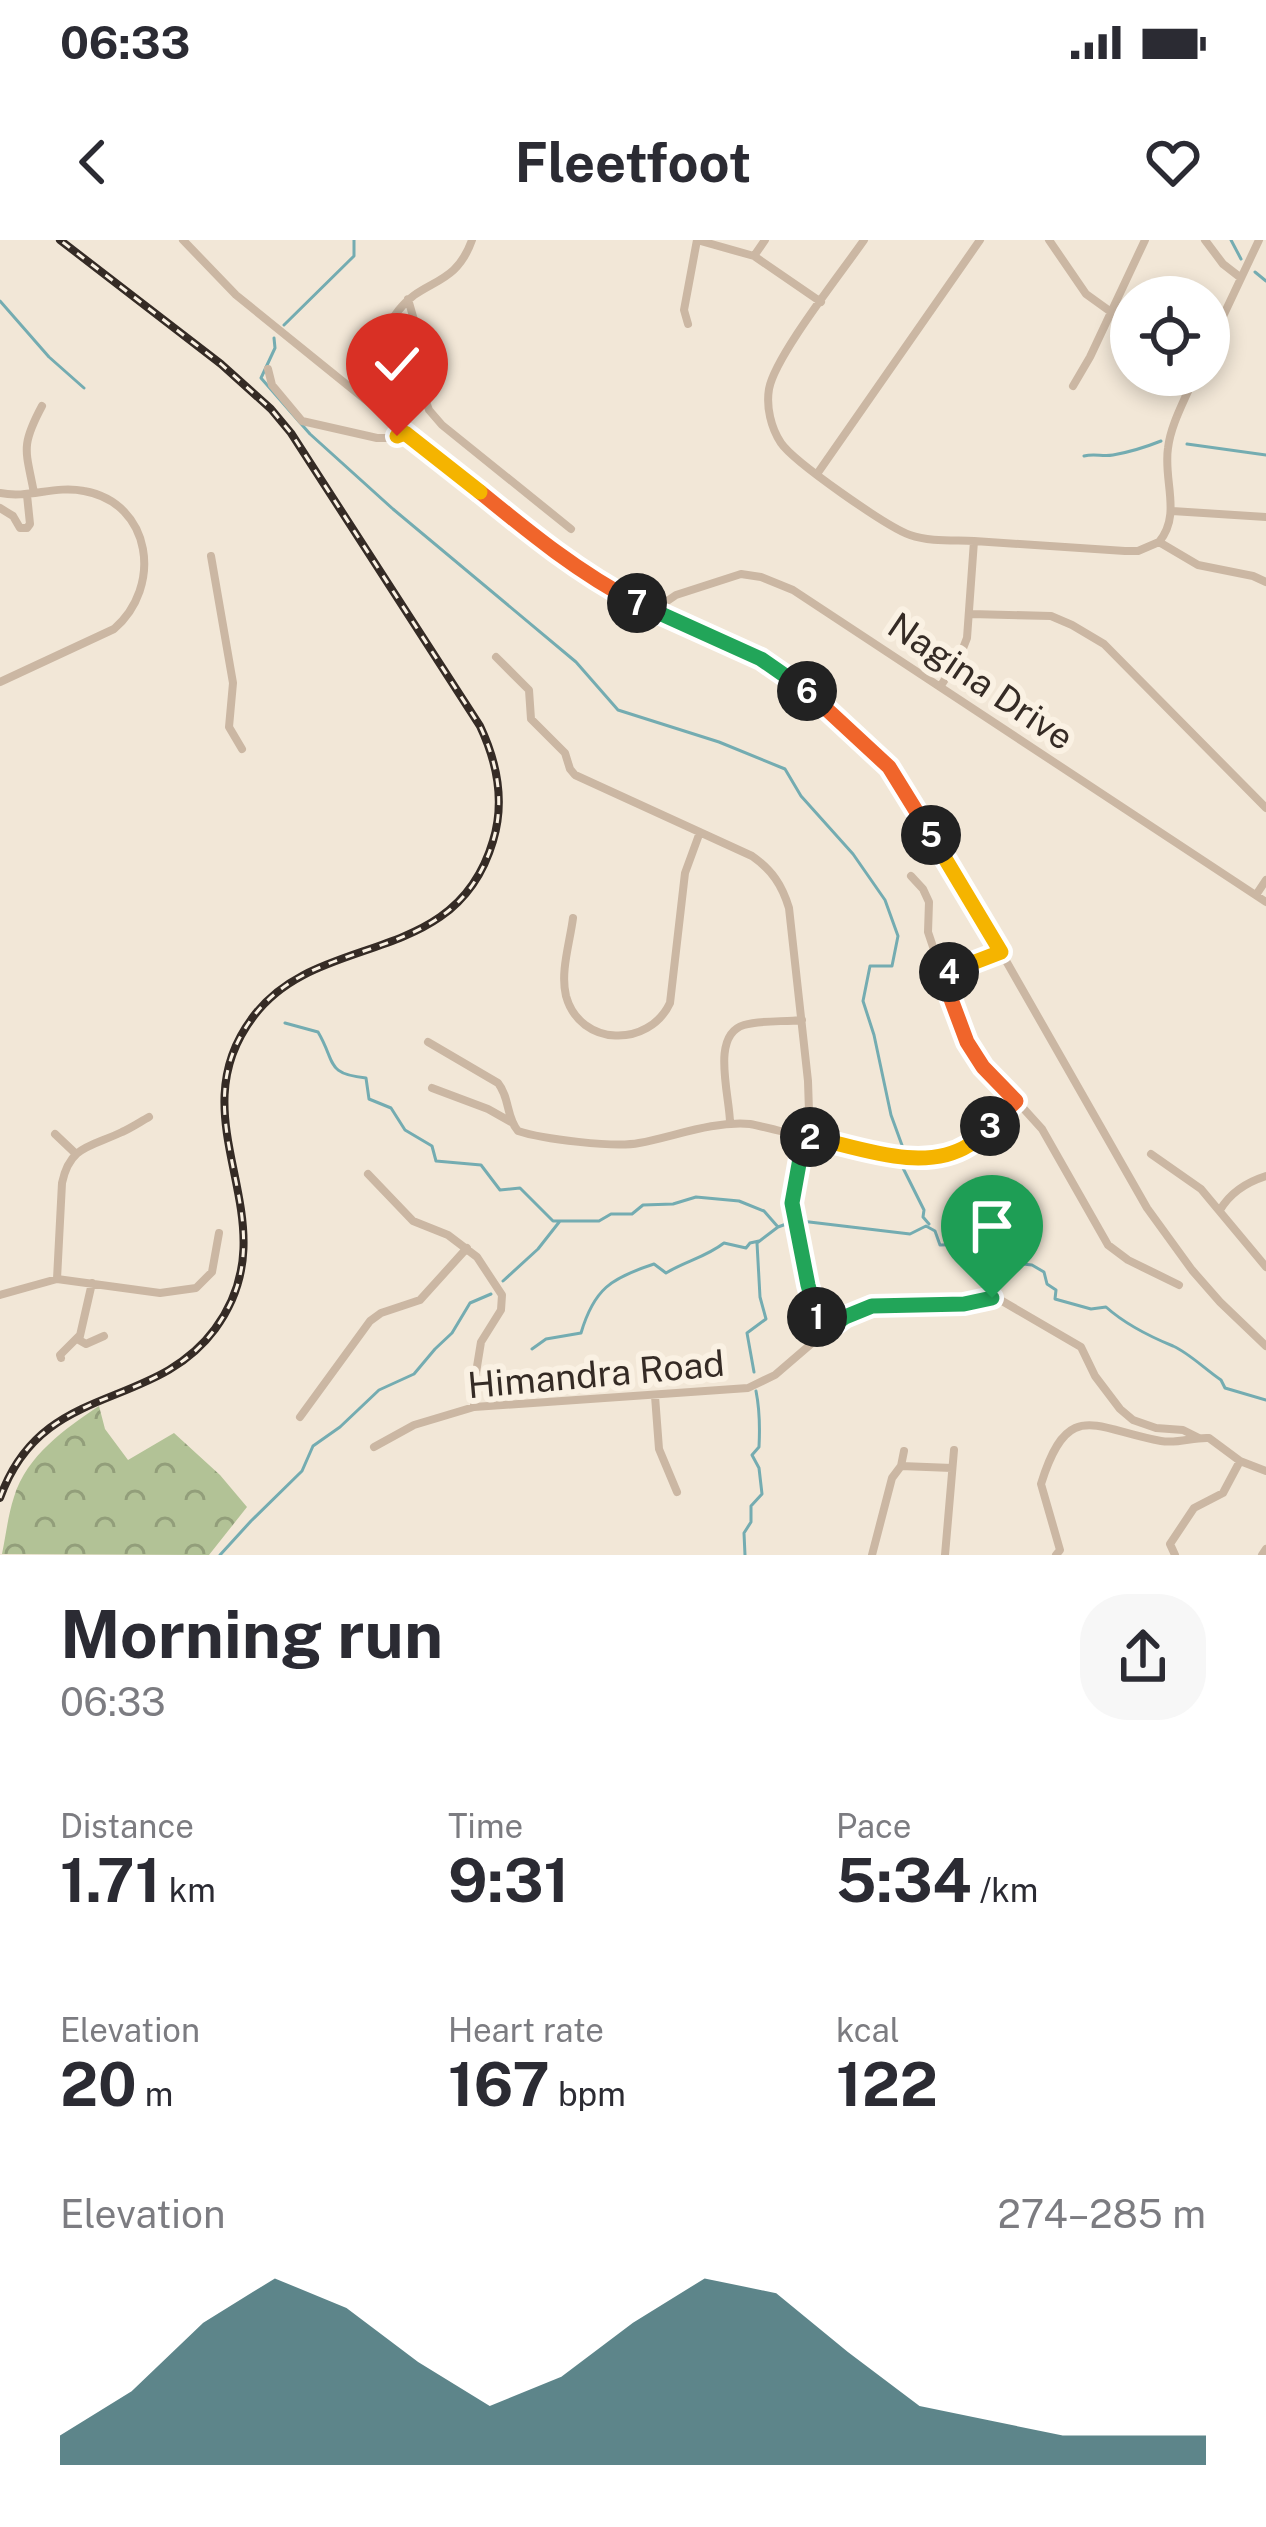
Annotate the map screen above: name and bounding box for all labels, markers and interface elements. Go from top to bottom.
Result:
text: 06:33 [60,16,190,69]
icon: back [60,129,126,195]
icon: heart [1140,129,1206,195]
text: Fleetfoot [515,131,751,194]
map controls [1110,276,1230,396]
button: locate [1110,276,1230,396]
pin [346,313,448,436]
icon: check [364,331,430,397]
pin: 7 [607,573,667,633]
text: 7 [627,584,647,622]
street label: Nagina Drive [881,604,1081,758]
pin: 6 [777,661,837,721]
text: 6 [796,672,818,710]
pin: 5 [901,805,961,865]
text: 5 [920,816,942,854]
pin: 4 [919,942,979,1002]
text: 4 [938,953,960,991]
pin: 3 [960,1096,1020,1156]
pin: 2 [780,1107,840,1167]
text: 3 [979,1107,1001,1145]
text: 2 [800,1118,820,1156]
pin [941,1175,1043,1298]
icon: arrive [959,1193,1025,1259]
pin: 1 [787,1287,847,1347]
text: 1 [810,1298,824,1336]
street label: Himandra Road [466,1342,726,1406]
button: share [1080,1594,1206,1720]
text: Morning run [60,1595,443,1673]
text: 06:33 [60,1679,166,1725]
text: Distance [60,1807,194,1845]
text: Time [448,1807,523,1845]
text: Pace [836,1807,911,1845]
text: 1.71 [60,1845,161,1916]
text: 9:31 [448,1845,569,1916]
text: 5:34 [836,1845,972,1916]
text: km [161,1871,216,1909]
text: /km [972,1871,1038,1909]
text: Elevation [60,2011,200,2049]
text: Heart rate [448,2011,604,2049]
text: kcal [836,2011,900,2049]
text: 20 [60,2049,137,2120]
text: 167 [448,2049,550,2120]
text: 122 [836,2049,938,2120]
text: m [137,2075,173,2113]
text: bpm [550,2075,626,2113]
text: Elevation [60,2191,226,2237]
text: 274–285 m [998,2191,1206,2237]

